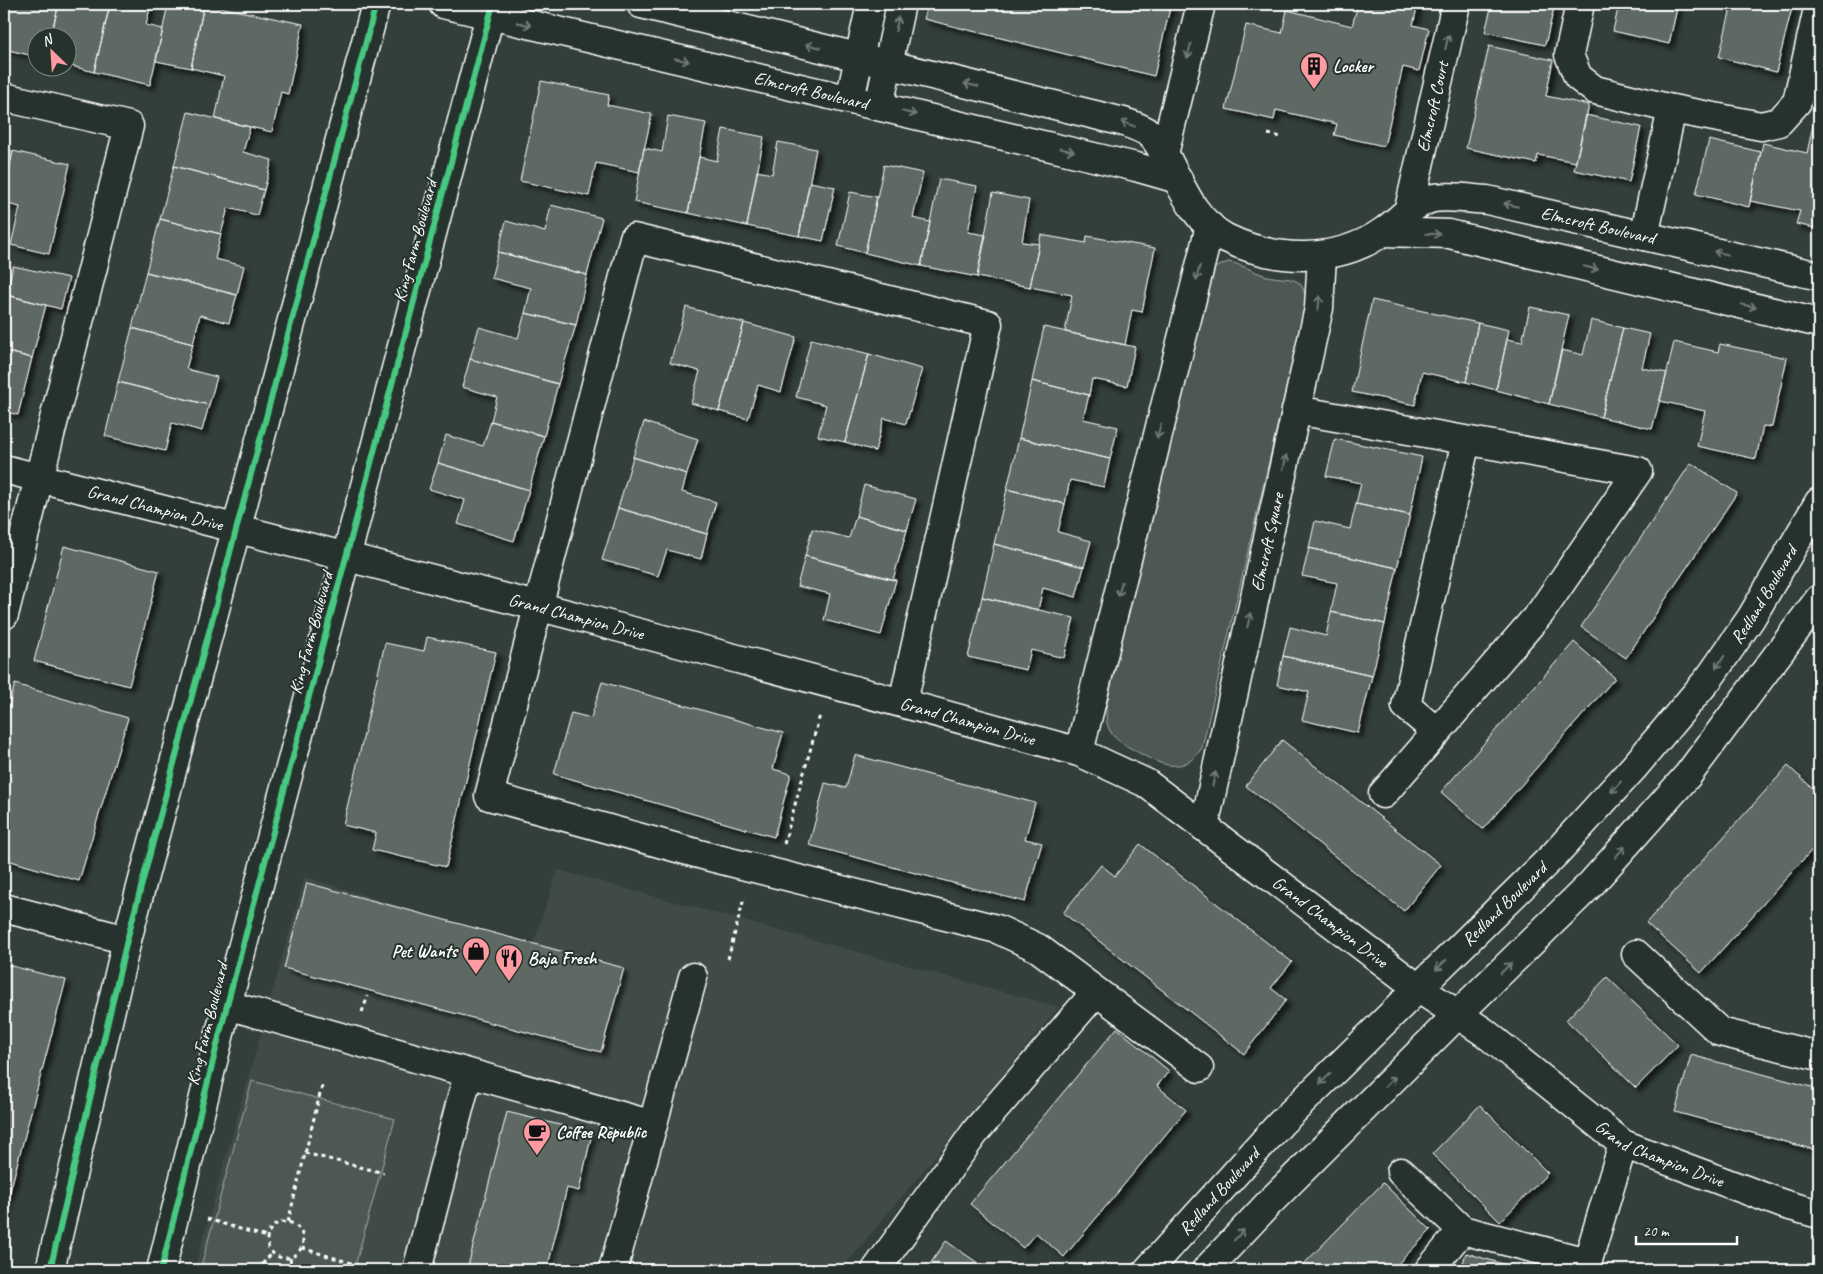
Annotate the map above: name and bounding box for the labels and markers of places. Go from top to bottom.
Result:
building icon: Locker [1299,51,1329,90]
place label: Locker [1333,55,1375,77]
shop icon: Pet Wants [461,936,491,975]
place label: Pet Wants [392,940,459,962]
restaurant icon: Baja Fresh [494,943,524,982]
place label: Baja Fresh [528,947,598,969]
cafe icon: Coffee Republic [522,1117,552,1156]
place label: Coffee Republic [556,1121,648,1143]

